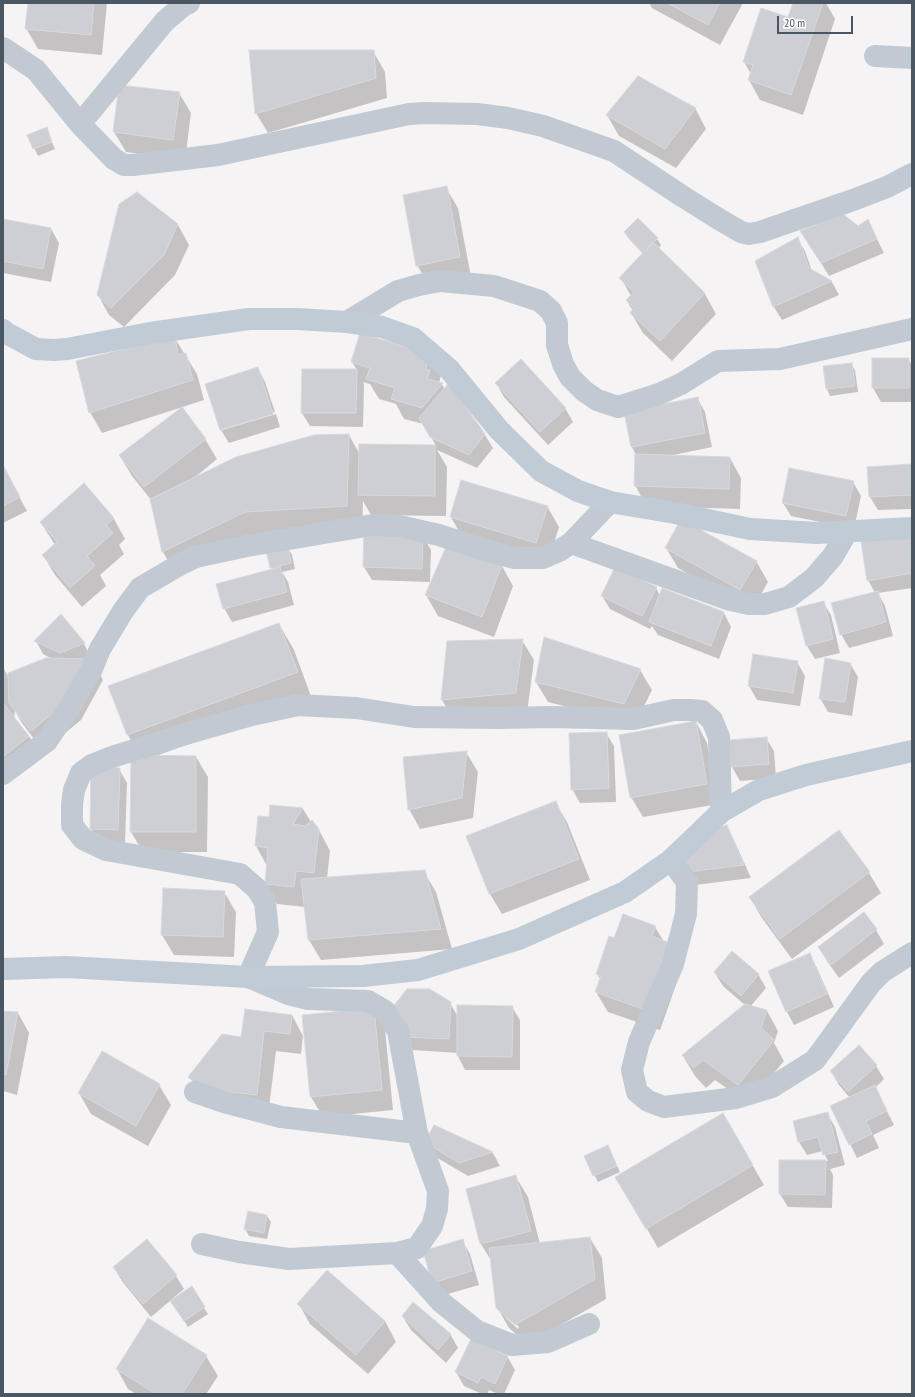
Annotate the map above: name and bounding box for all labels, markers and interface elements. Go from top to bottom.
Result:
scale bar [779,8,855,34]
text: 20 m [784,15,805,30]

